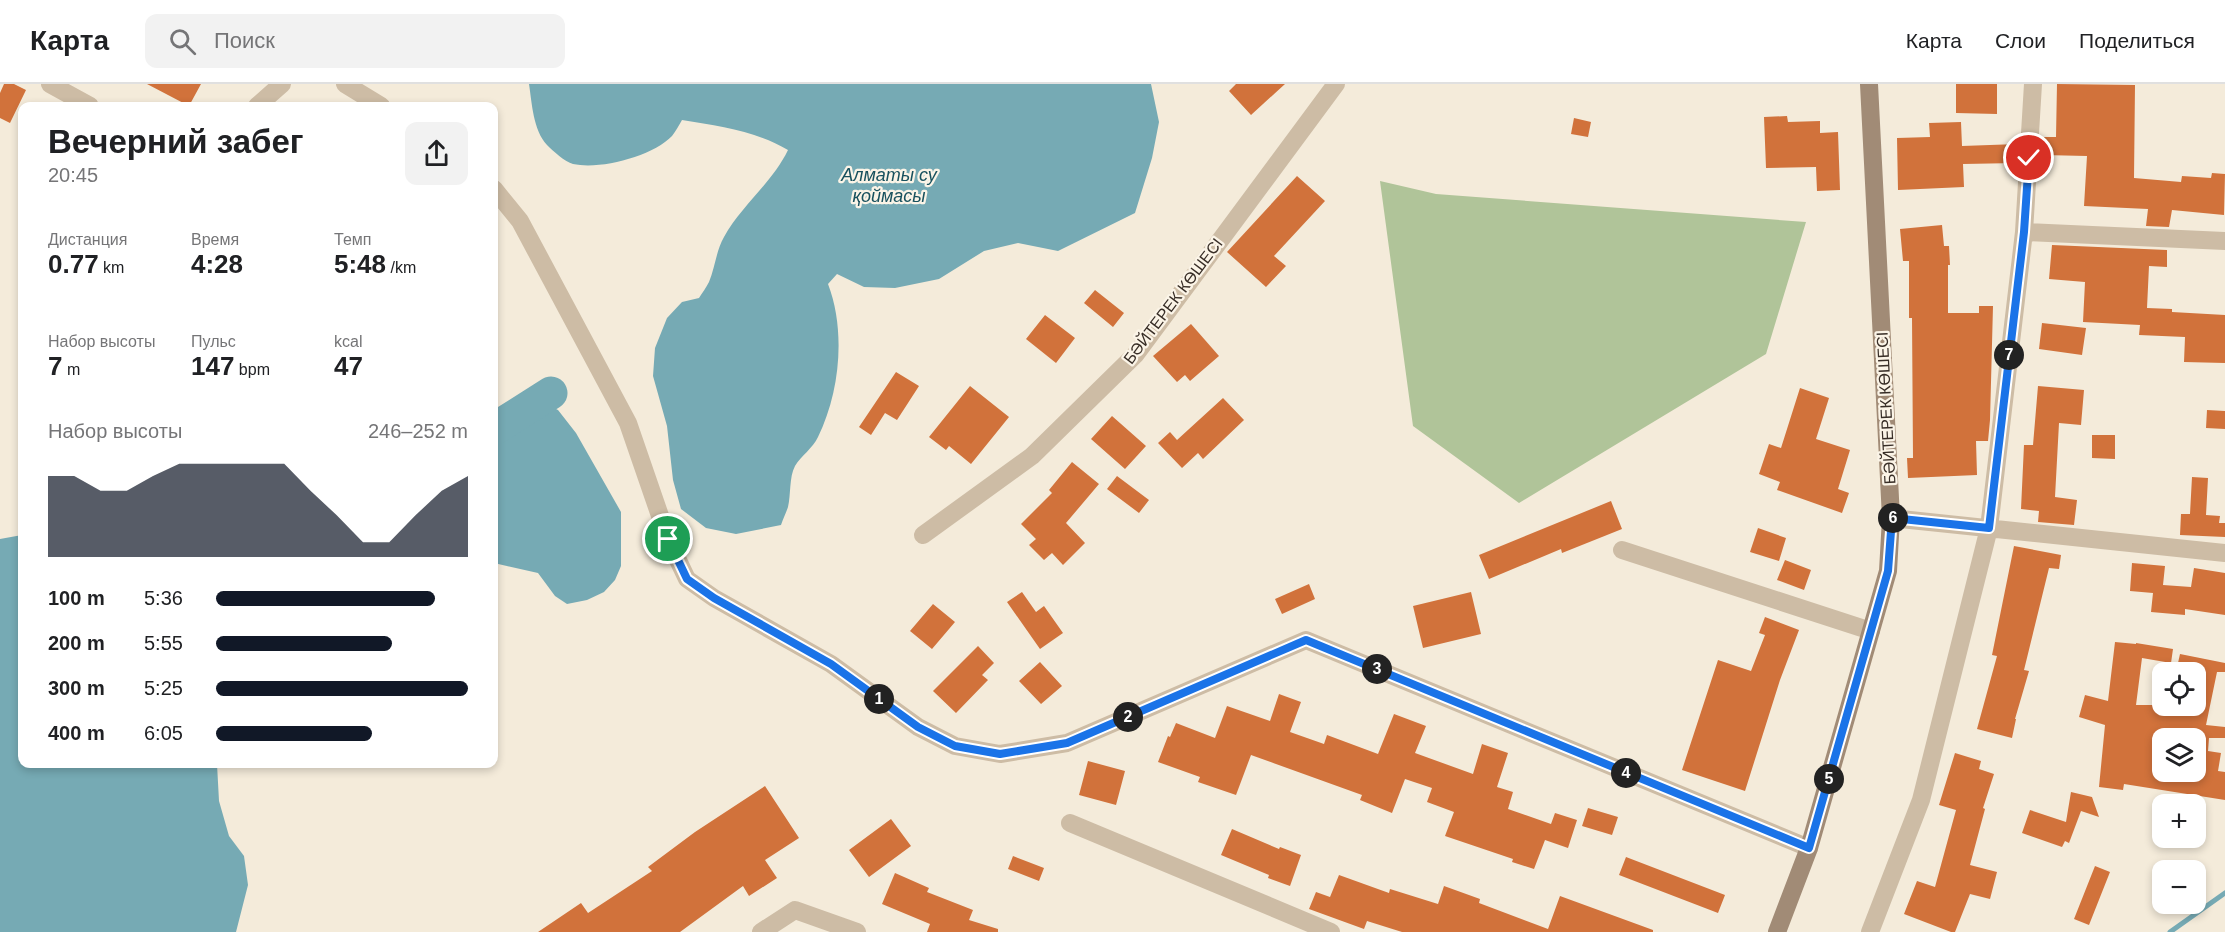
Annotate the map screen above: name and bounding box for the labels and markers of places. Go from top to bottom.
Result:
pin [2003,132,2054,183]
pin: 7 [1994,340,2024,370]
pin: 6 [1878,503,1908,533]
pin [642,513,693,564]
pin: 3 [1362,654,1392,684]
pin: 1 [864,684,894,714]
pin: 2 [1113,702,1143,732]
pin: 4 [1611,758,1641,788]
pin: 5 [1814,764,1844,794]

